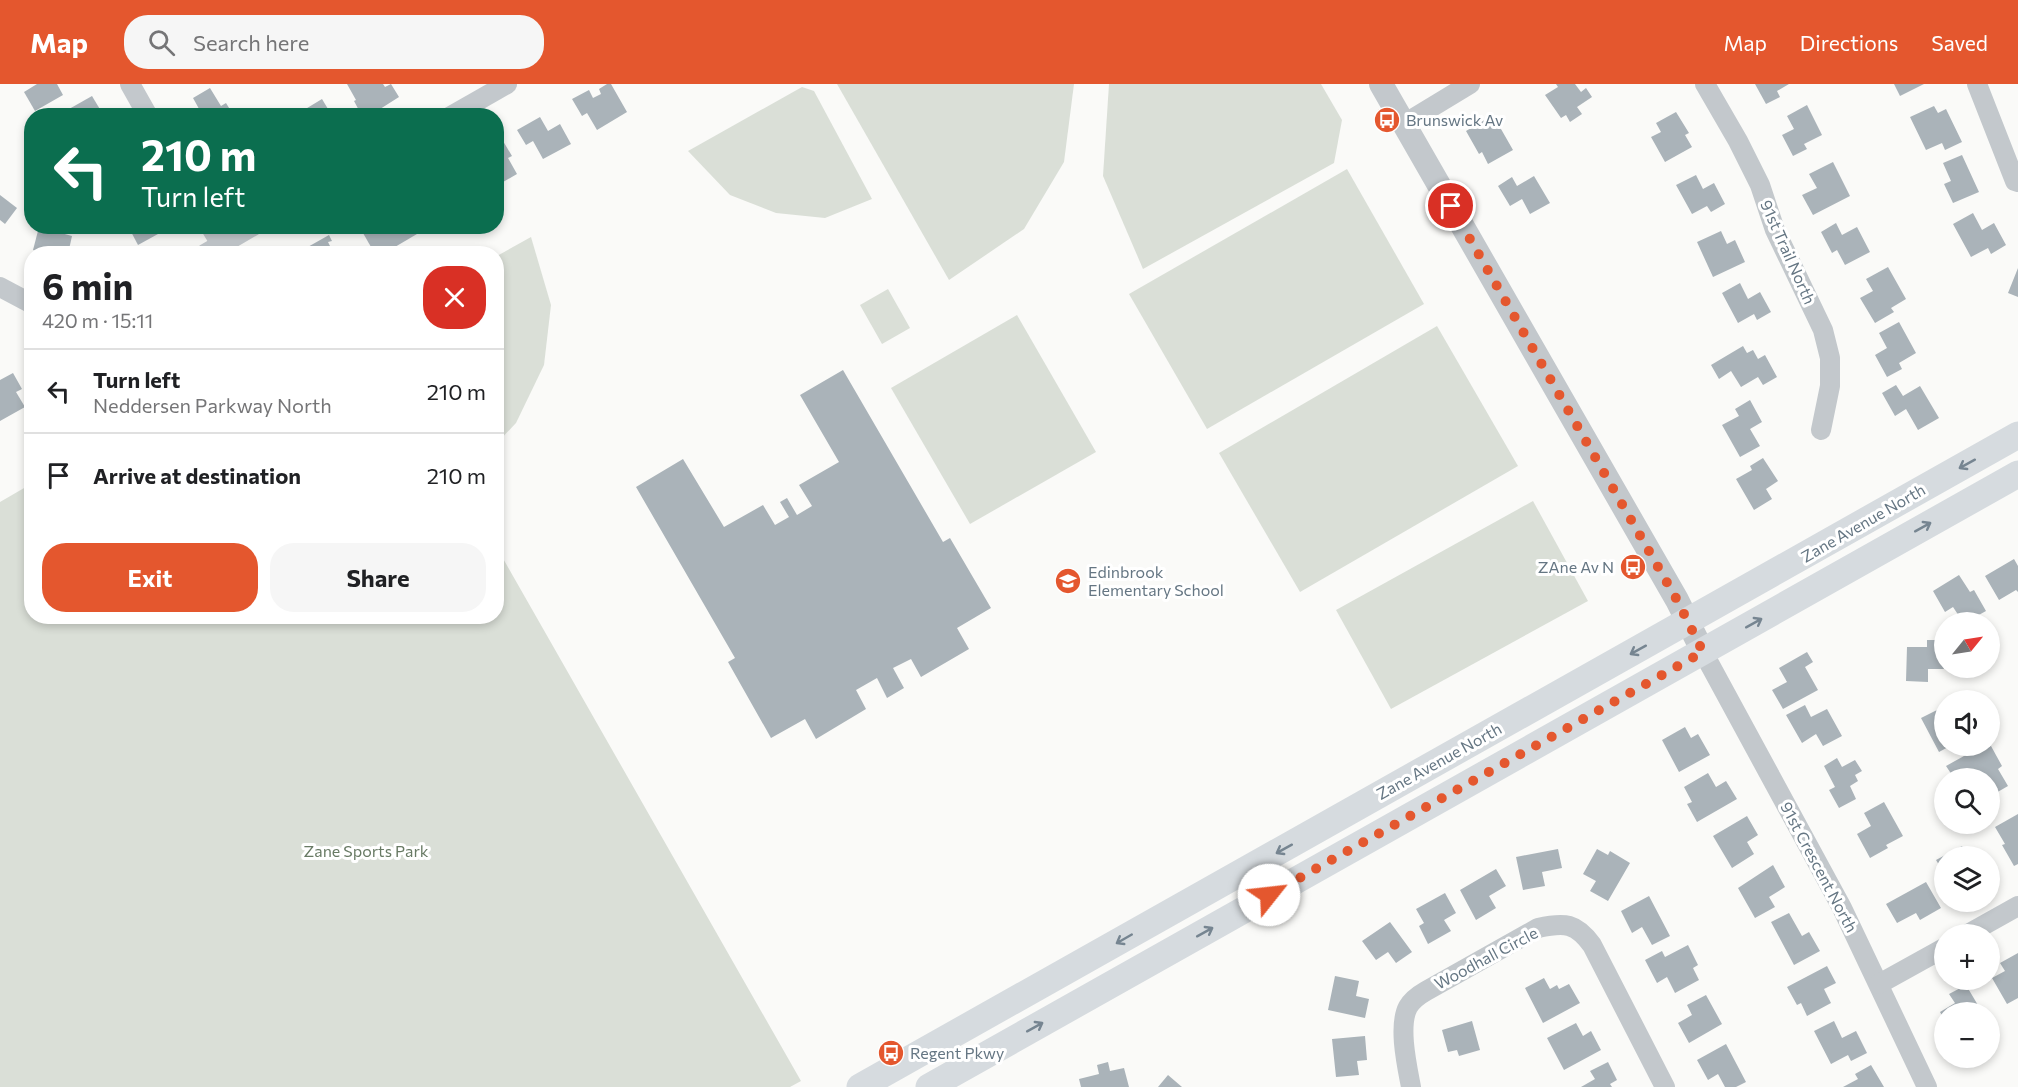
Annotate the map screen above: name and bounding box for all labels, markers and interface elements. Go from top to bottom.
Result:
search box [124,15,544,69]
text: Map [30,25,88,59]
icon: search [145,26,178,59]
text: Search here [193,29,309,56]
text: Map [1724,30,1767,55]
text: Directions [1800,30,1898,55]
text: Saved [1931,30,1988,55]
bus stop icon: Brunswick Av [1372,105,1402,135]
place label: Brunswick Av [1406,110,1503,129]
text: 210 m [141,128,256,180]
icon: left [42,132,120,210]
text: Turn left [141,180,245,213]
pin [1425,180,1476,231]
icon: arrive [1434,189,1467,222]
street label: 91st Trail North [1757,197,1820,307]
text: 6 min [42,263,133,307]
button: close [423,266,486,329]
text: 420 m · 15:11 [42,308,153,332]
text: Turn left [93,366,180,393]
icon: left [42,375,75,408]
text: 210 m [427,378,486,405]
text: Neddersen Parkway North [93,393,332,417]
one-way arrow [1959,458,1976,470]
icon: arrive [42,459,75,492]
text: Arrive at destination [93,462,301,489]
text: 210 m [427,462,486,489]
street label: Zane Avenue North [1797,479,1928,566]
one-way arrow [1914,521,1932,532]
button: Exit [42,543,258,612]
button: Share [270,543,486,612]
bus stop icon: ZAne Av N [1618,552,1648,582]
place label: ZAne Av N [1538,557,1614,576]
place label: Edinbrook Elementary School [1088,562,1224,599]
school or university icon: Edinbrook Elementary School [1053,566,1083,596]
north arrow [1934,612,2000,678]
map controls [1934,612,2000,1068]
one-way arrow [1744,617,1762,628]
one-way arrow [1630,645,1647,657]
button: sound [1934,690,2000,756]
street label: Zane Avenue North [1373,718,1505,803]
button: search [1934,768,2000,834]
street label: 91st Crescent North [1777,798,1862,935]
park label: Zane Sports Park [304,841,429,860]
one-way arrow [1276,843,1293,855]
button: layers [1934,846,2000,912]
position arrow [1237,863,1301,927]
street label: Woodhall Circle [1431,922,1541,993]
button: + [1934,924,2000,990]
one-way arrow [1196,925,1213,937]
one-way arrow [1116,933,1133,945]
button: − [1934,1002,2000,1068]
one-way arrow [1026,1021,1043,1033]
bus stop icon: Regent Pkwy [876,1038,906,1068]
place label: Regent Pkwy [910,1043,1004,1062]

